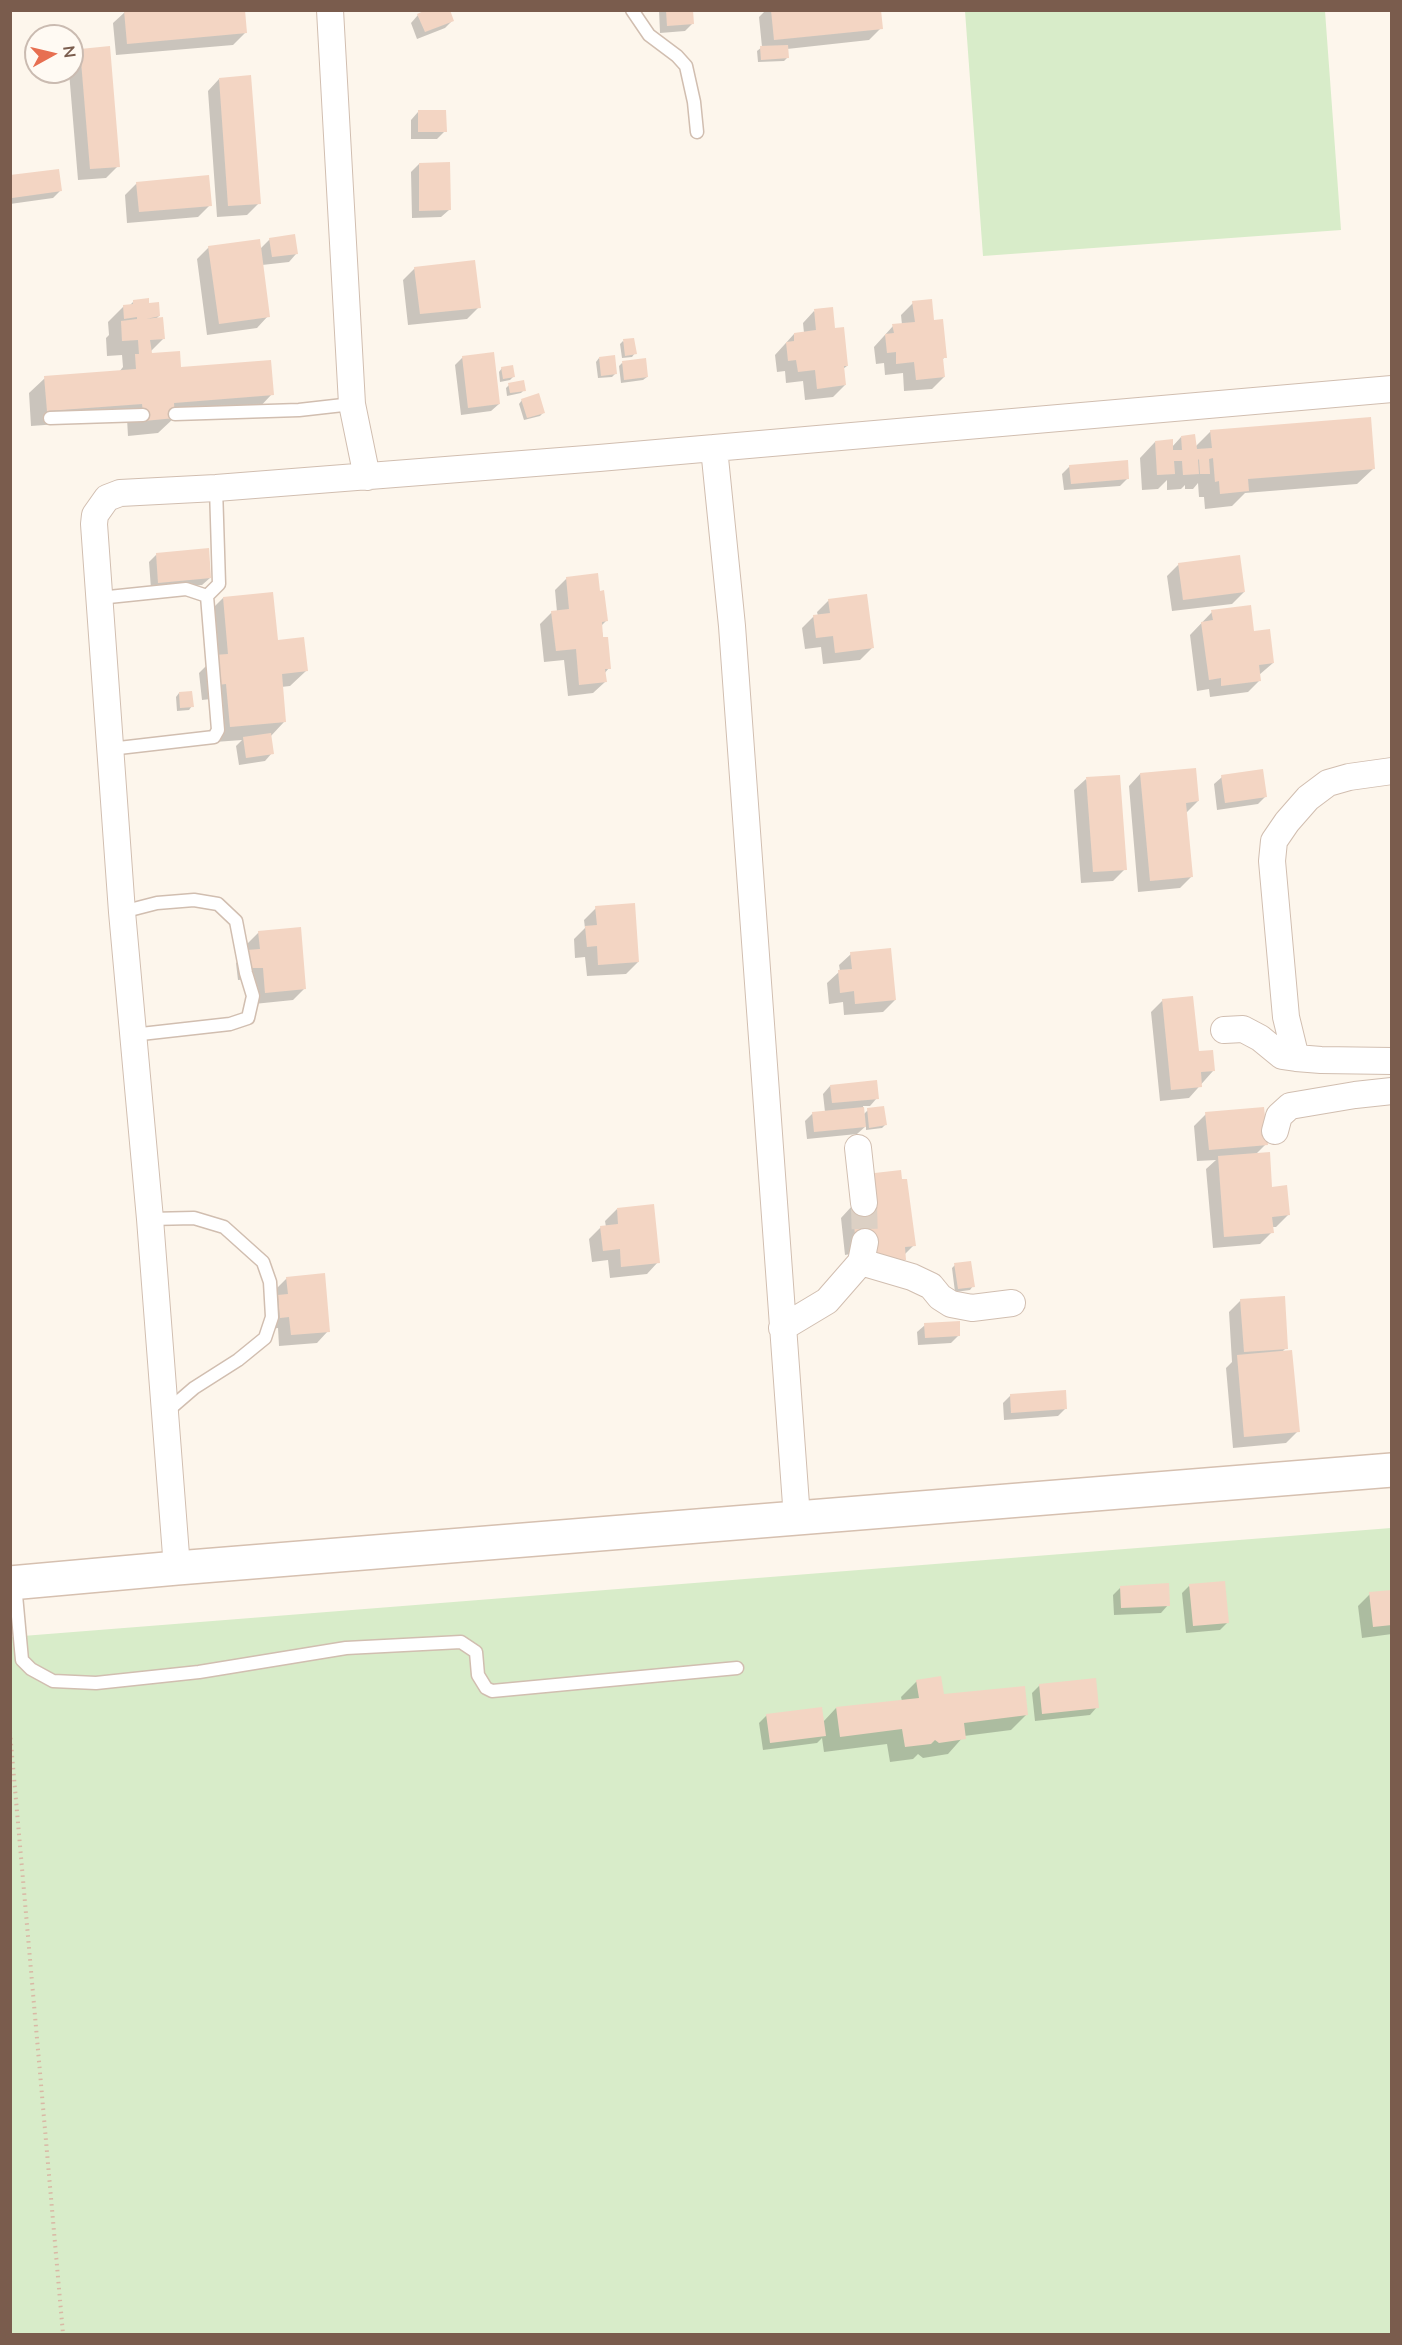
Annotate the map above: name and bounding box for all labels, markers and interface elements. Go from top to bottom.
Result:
north arrow [24,24,84,84]
text: N [59,44,81,59]

